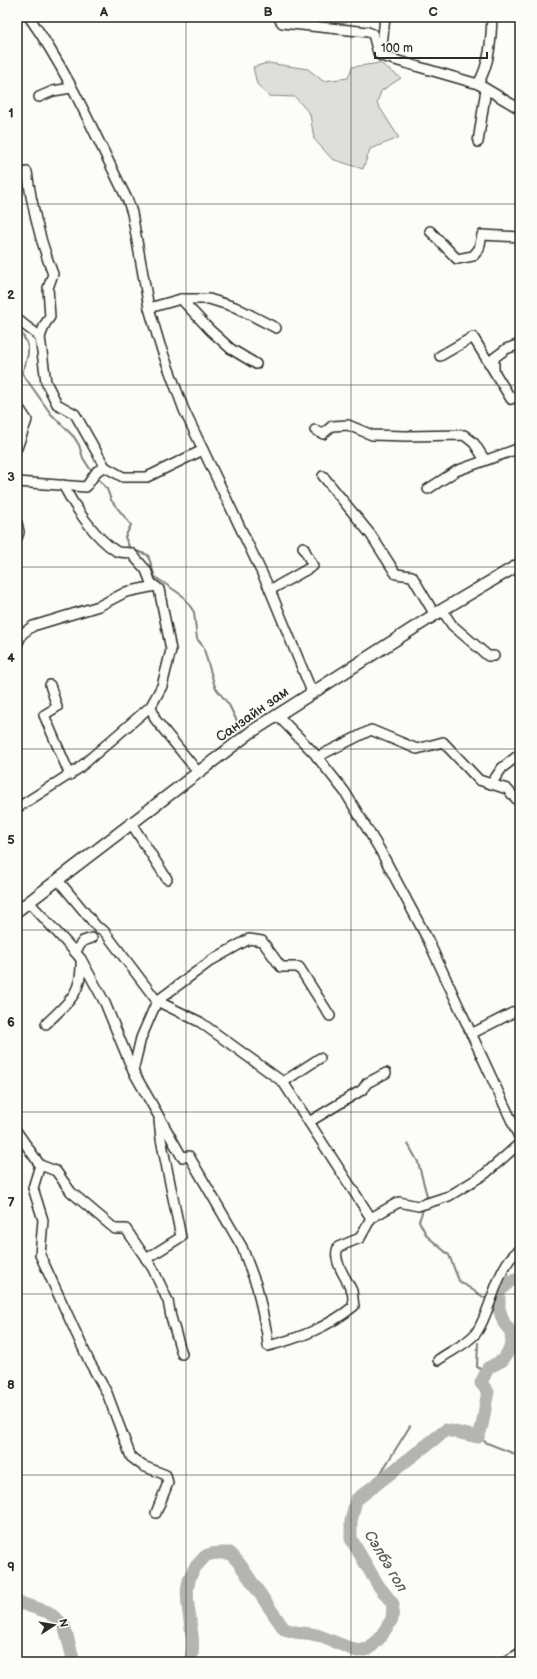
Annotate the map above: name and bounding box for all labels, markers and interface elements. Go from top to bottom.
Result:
text: A [99,4,108,20]
text: B [263,4,273,20]
text: C [428,4,438,20]
scale bar [375,34,487,60]
text: 100 m [381,41,413,56]
text: 1 [8,105,14,121]
text: 2 [7,287,15,303]
text: 3 [7,469,15,485]
text: 4 [7,650,15,666]
street label: Санзайн зам [213,683,292,746]
text: 5 [7,832,15,848]
text: 6 [7,1014,15,1030]
text: 7 [7,1195,15,1211]
text: 8 [7,1377,15,1393]
water label: Сэлбэ гол [360,1527,412,1596]
text: 9 [7,1559,15,1575]
north arrow [34,1605,74,1645]
text: N [56,1618,71,1628]

